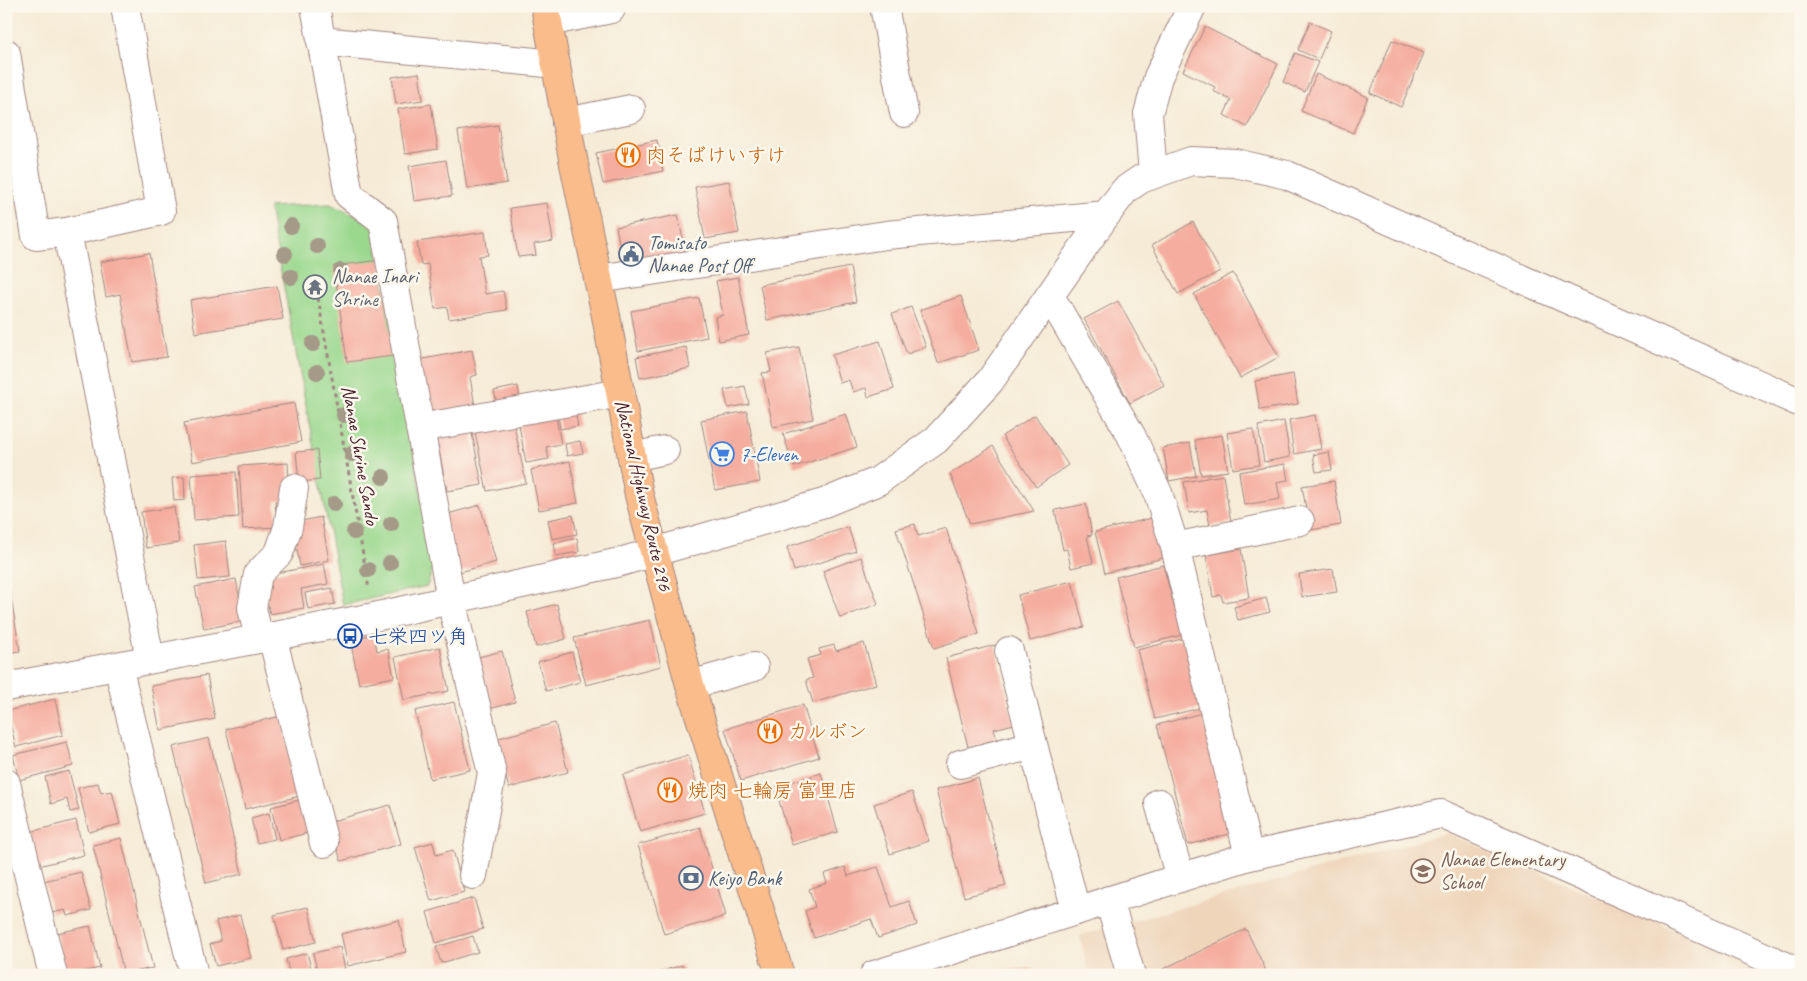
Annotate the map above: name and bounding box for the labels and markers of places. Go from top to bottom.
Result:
restaurant icon: 肉そばけいすけ [615,142,641,168]
place label: 肉そばけいすけ [646,143,786,168]
place label: Tomisato Nanae Post Off [648,230,755,278]
public building icon: Tomisato Nanae Post Off [618,241,644,267]
place label: Nanae Inari Shrine [332,264,420,312]
temple icon: Nanae Inari Shrine [302,274,328,300]
supermarket icon: 7-Eleven [709,441,735,467]
place label: 7-Eleven [740,442,799,467]
bus stop icon: 七栄四ツ角 [337,623,363,649]
place label: 七栄四ツ角 [368,624,468,649]
restaurant icon: カルボン [757,718,783,744]
place label: カルボン [788,719,867,744]
restaurant icon: 焼肉 七輪房 富里店 [657,777,683,803]
place label: 焼肉 七輪房 富里店 [688,778,858,803]
place label: Nanae Elementary School [1440,847,1567,895]
school or university icon: Nanae Elementary School [1410,858,1436,884]
bank icon: Keiyo Bank [678,865,704,891]
place label: Keiyo Bank [708,866,783,891]

